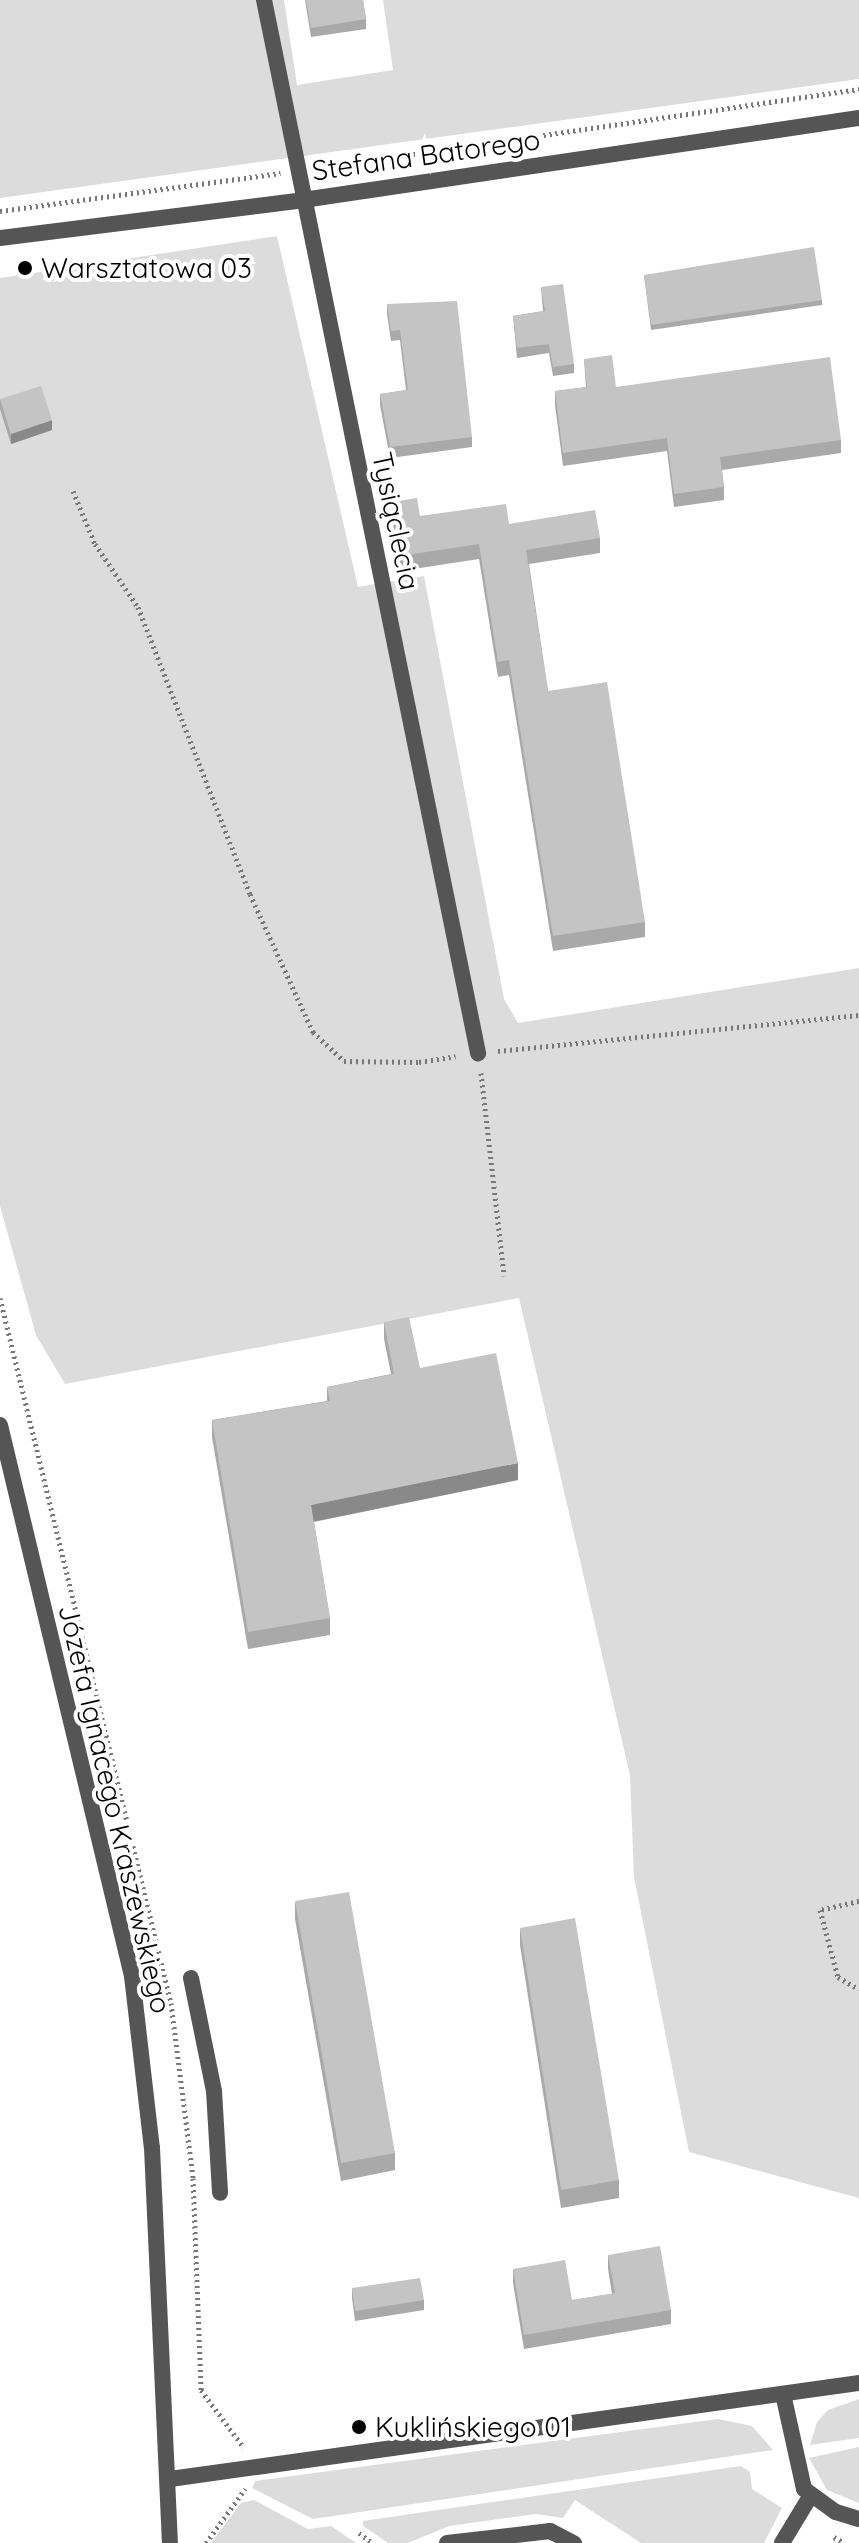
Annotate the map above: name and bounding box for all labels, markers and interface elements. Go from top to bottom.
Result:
street label: Stefana Batorego [310,122,542,188]
place label: Warsztatowa 03 [41,251,252,285]
marker: Warsztatowa 03 [16,259,34,277]
street label: Tysiąclecia [365,449,427,593]
street label: Józefa Ignacego Kraszewskiego [52,1601,178,2017]
place label: Kuklińskiego 01 [375,2410,571,2444]
marker: Kuklińskiego 01 [350,2418,368,2436]

